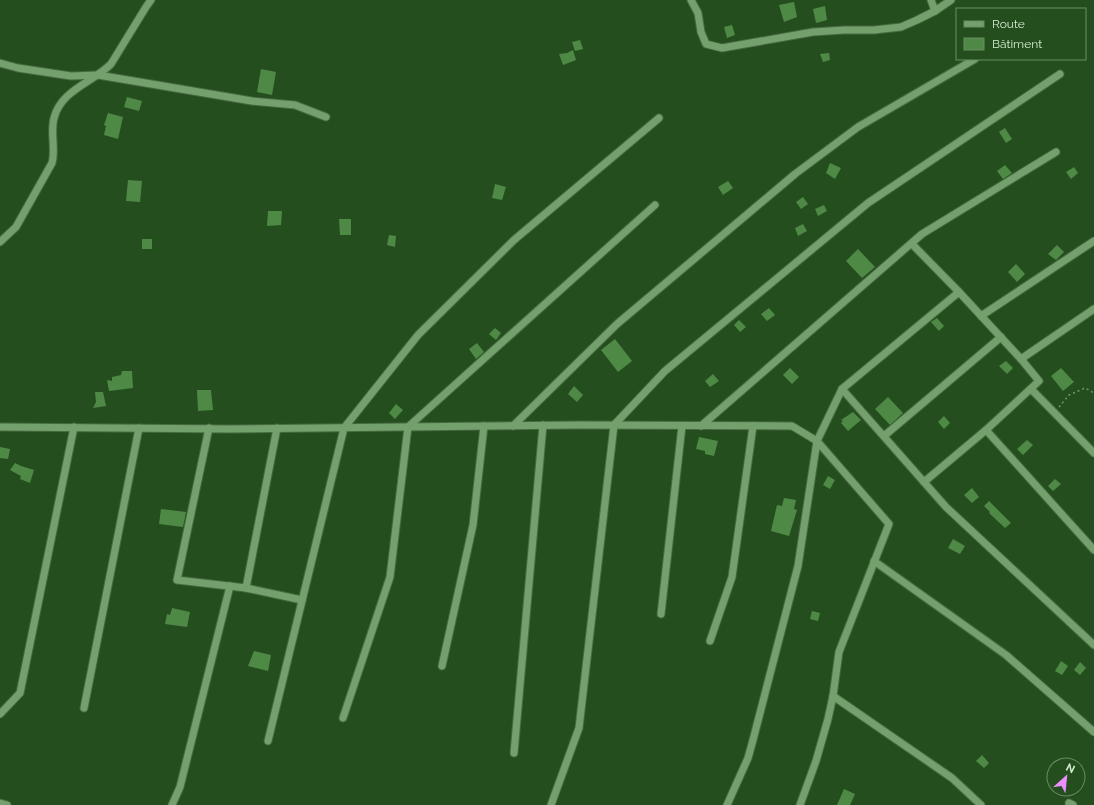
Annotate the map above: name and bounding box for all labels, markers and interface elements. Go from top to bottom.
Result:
legend [956,8,1086,60]
text: Route [992,17,1025,31]
text: Bâtiment [992,37,1042,51]
north arrow [1046,757,1086,797]
text: N [1064,761,1077,776]

